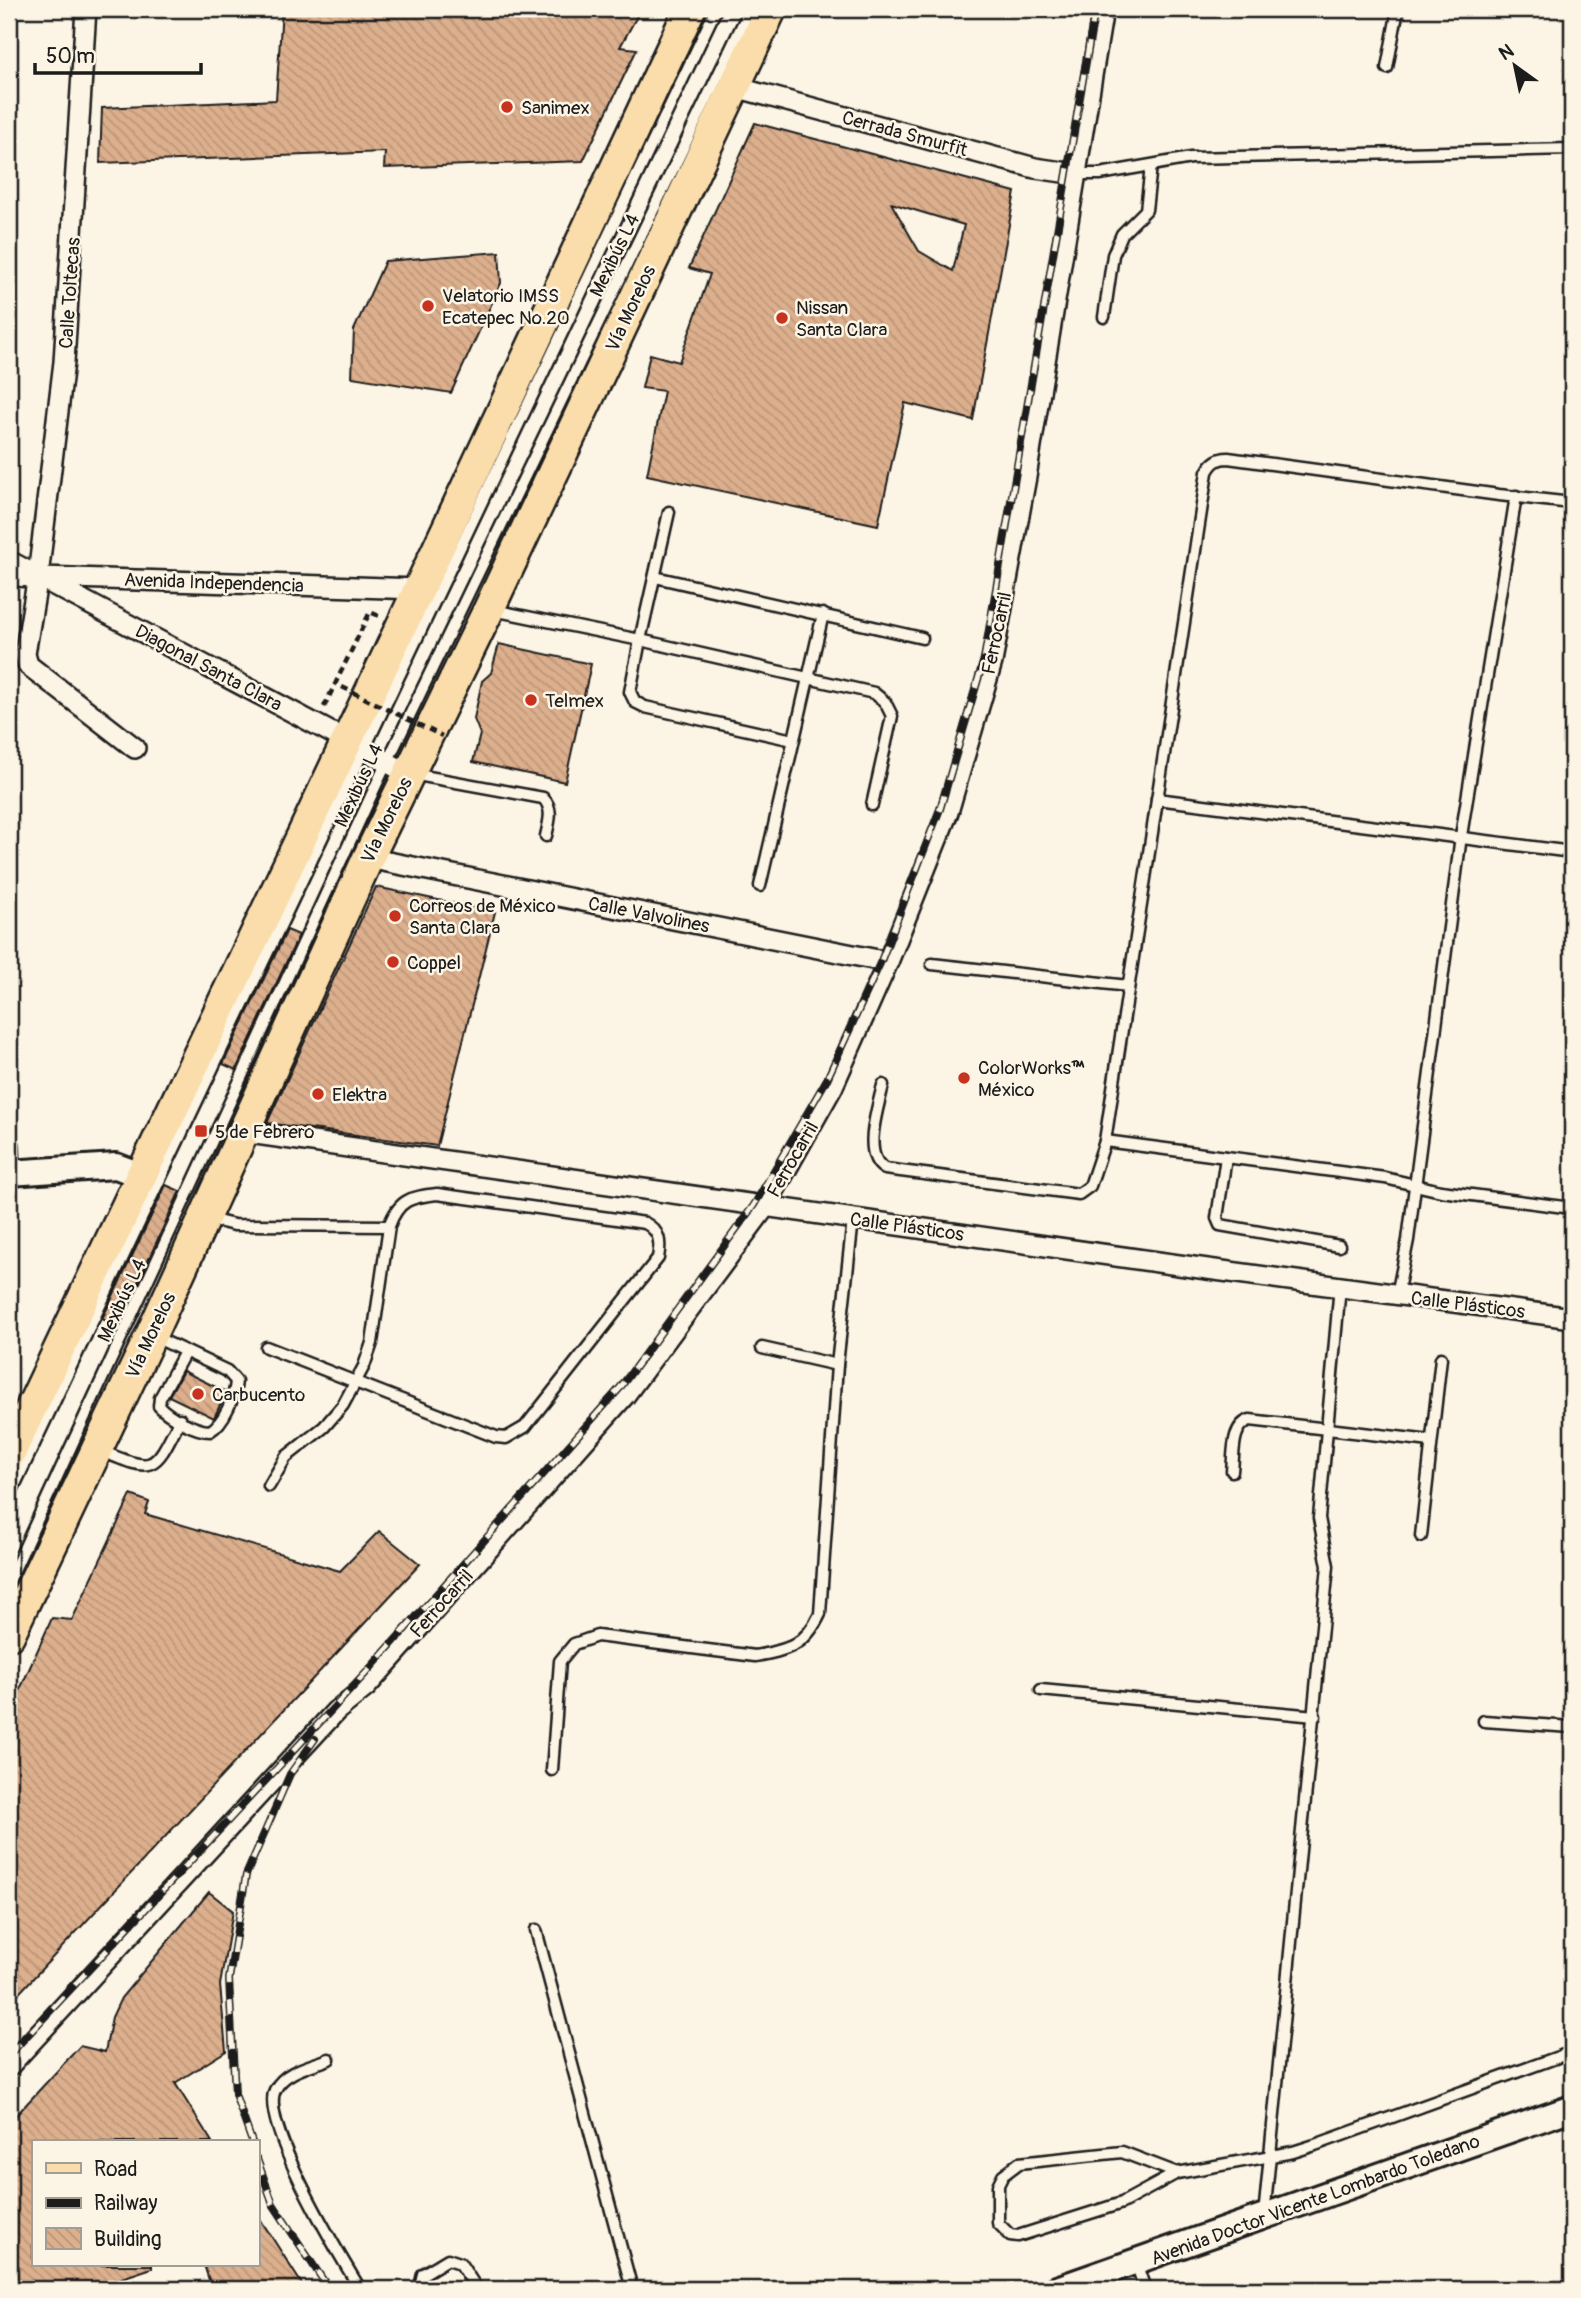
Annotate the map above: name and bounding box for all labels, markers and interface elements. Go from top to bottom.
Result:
scale bar [35,32,201,76]
north arrow [1480,32,1550,102]
text: N [1494,39,1518,66]
text: 50 m [46,43,95,70]
place label: Sanimex [521,96,590,120]
marker: Sanimex [499,99,515,115]
street label: Cerrada Smurfit [839,106,970,162]
street label: Mexibús L4 [585,210,645,301]
street label: Calle Toltecas [54,236,86,350]
street label: Vía Morelos [600,261,662,355]
place label: Velatorio IMSS Ecatepec No.20 [442,284,570,330]
place label: Nissan Santa Clara [796,296,887,342]
marker: Velatorio IMSS Ecatepec No.20 [420,298,436,314]
marker: Nissan Santa Clara [774,310,790,326]
street label: Avenida Independencia [124,568,304,598]
street label: Ferrocarril [977,590,1017,677]
street label: Diagonal Santa Clara [131,619,286,717]
place label: Telmex [545,689,604,713]
marker: Telmex [523,692,539,708]
street label: Mexibús L4 [329,740,389,831]
street label: Vía Morelos [356,773,418,867]
street label: Calle Valvolines [586,891,712,939]
place label: Correos de México Santa Clara [409,894,556,940]
marker: Correos de México Santa Clara [387,908,403,924]
place label: Coppel [407,951,461,975]
marker: Coppel [385,954,401,970]
place label: ColorWorks™ México [978,1056,1085,1102]
marker: ColorWorks™ México [956,1070,972,1086]
place label: Elektra [332,1083,387,1107]
marker: Elektra [310,1086,326,1102]
street label: Ferrocarril [762,1117,824,1202]
place label: 5 de Febrero [215,1120,314,1144]
marker: 5 de Febrero [193,1123,209,1139]
street label: Calle Plásticos [848,1207,966,1247]
street label: Mexibús L4 [92,1255,152,1346]
street label: Calle Plásticos [1409,1286,1527,1324]
street label: Vía Morelos [120,1288,182,1382]
place label: Carbucento [212,1383,305,1407]
marker: Carbucento [190,1386,206,1402]
street label: Ferrocarril [405,1565,479,1643]
street label: Avenida Doctor Vicente Lombardo Toledano [1147,2129,1483,2271]
legend [32,2140,259,2266]
text: Road [94,2156,138,2183]
text: Railway [94,2190,158,2217]
text: Building [94,2226,161,2253]

